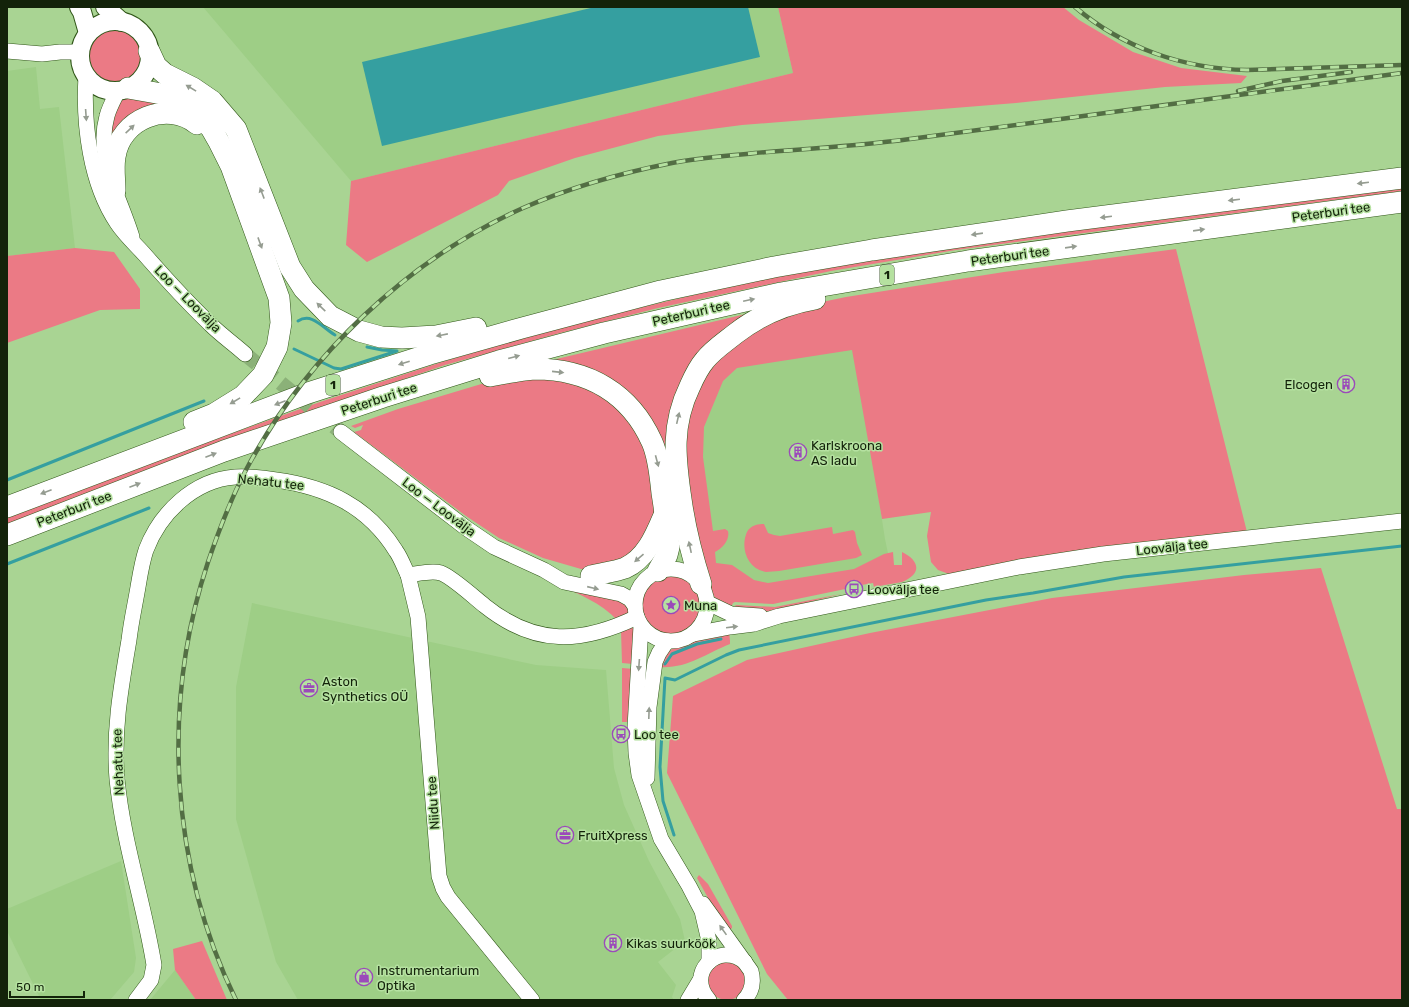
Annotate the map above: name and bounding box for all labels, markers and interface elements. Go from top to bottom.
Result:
one-way arrow [186,84,196,92]
one-way arrow [82,109,89,121]
one-way arrow [125,124,135,133]
one-way arrow [1357,180,1369,186]
one-way arrow [258,186,264,198]
one-way arrow [1228,197,1240,203]
street label: Peterburi tee [1291,199,1371,225]
one-way arrow [1099,213,1112,220]
one-way arrow [1193,227,1205,233]
one-way arrow [971,231,983,237]
one-way arrow [257,238,263,250]
street label: Peterburi tee [970,243,1050,269]
one-way arrow [1065,244,1077,251]
street label: Loo — Loovälja [152,263,224,335]
road number: 1 [880,265,894,285]
one-way arrow [743,296,755,302]
street label: Peterburi tee [651,297,731,329]
one-way arrow [316,302,326,312]
one-way arrow [436,332,448,338]
one-way arrow [508,354,520,360]
one-way arrow [397,360,409,366]
one-way arrow [552,369,564,375]
building icon: Elcogen [1336,374,1356,394]
road number: 1 [326,375,340,395]
place label: Elcogen [1284,377,1333,393]
street label: Peterburi tee [339,380,419,418]
one-way arrow [229,398,241,405]
one-way arrow [274,401,286,407]
one-way arrow [676,412,682,425]
place label: Karlskroona AS ladu [811,438,882,468]
building icon: Karlskroona AS ladu [788,442,808,462]
one-way arrow [206,452,218,458]
one-way arrow [655,455,661,468]
street label: Nehatu tee [237,471,305,493]
street label: Loo — Loovälja [399,475,479,539]
one-way arrow [129,482,141,488]
street label: Peterburi tee [34,488,114,530]
one-way arrow [40,489,52,495]
street label: Loovälja tee [1135,536,1209,558]
one-way arrow [687,541,693,553]
one-way arrow [634,553,644,562]
bus stop icon: Loovälja tee [844,579,864,599]
place label: Loovälja tee [867,582,939,597]
one-way arrow [587,586,599,592]
place icon: Muna [661,595,681,615]
place label: Muna [684,598,717,613]
one-way arrow [726,624,738,630]
one-way arrow [636,659,643,671]
place label: Aston Synthetics OÜ [322,674,408,704]
office icon: Aston Synthetics OÜ [299,678,319,698]
one-way arrow [645,707,652,719]
bus stop icon: Loo tee [611,724,631,744]
place label: Loo tee [634,727,679,742]
street label: Nehatu tee [109,728,127,796]
street label: Niidu tee [424,776,442,830]
office icon: FruitXpress [555,825,575,845]
place label: FruitXpress [578,828,648,843]
one-way arrow [719,925,727,936]
building icon: Kikas suurköök [603,933,623,953]
place label: Kikas suurköök [626,936,716,951]
place label: Instrumentarium Optika [377,963,479,993]
shop icon: Instrumentarium Optika [354,967,374,987]
scale bar [10,973,84,999]
text: 50 m [16,980,44,994]

